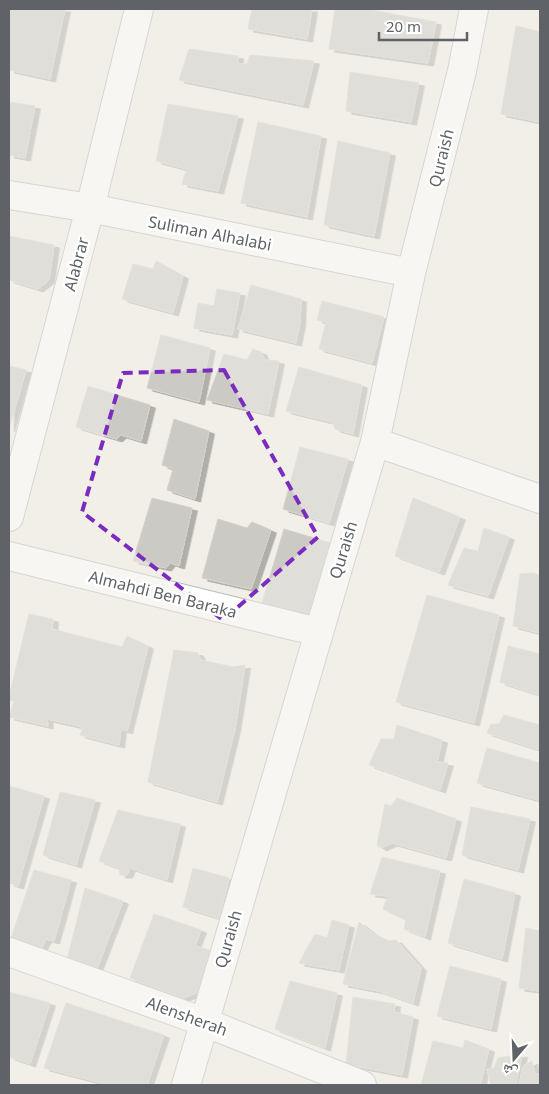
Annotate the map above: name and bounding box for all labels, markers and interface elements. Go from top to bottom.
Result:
scale bar [379,10,466,42]
text: 20 m [386,16,421,36]
street label: Quraish [423,127,459,189]
street label: Suliman Alhalabi [146,210,274,256]
street label: Alabrar [58,234,94,293]
street label: Quraish [324,518,362,582]
street label: Almahdi Ben Baraka [87,565,239,623]
street label: Quraish [209,907,247,971]
street label: Alensherah [143,991,231,1041]
north arrow [489,1034,539,1084]
text: ش [499,1060,520,1083]

